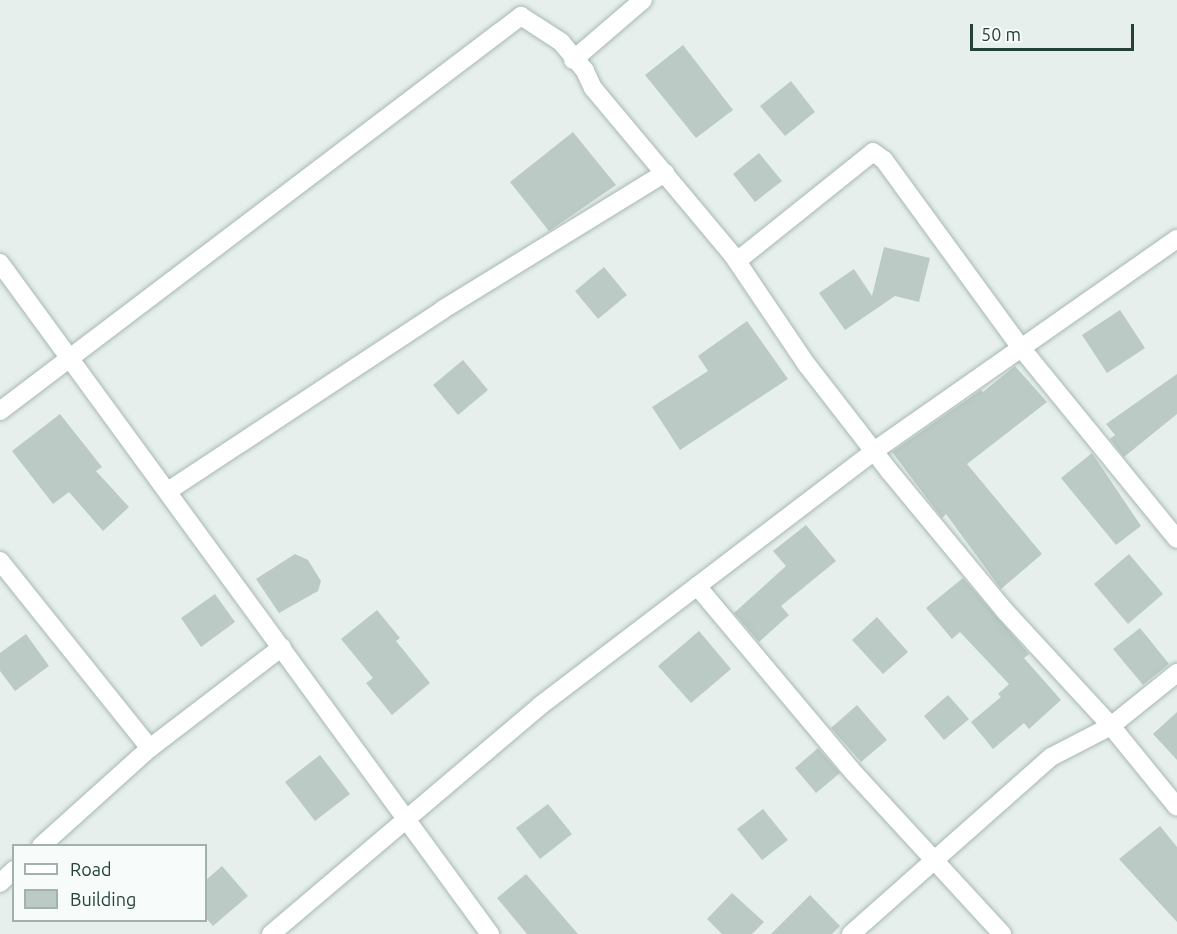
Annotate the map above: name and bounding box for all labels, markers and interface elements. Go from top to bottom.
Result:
scale bar [973,12,1136,50]
text: 50 m [981,24,1021,44]
legend [12,844,207,922]
text: Road [70,859,112,879]
text: Building [70,889,136,909]

